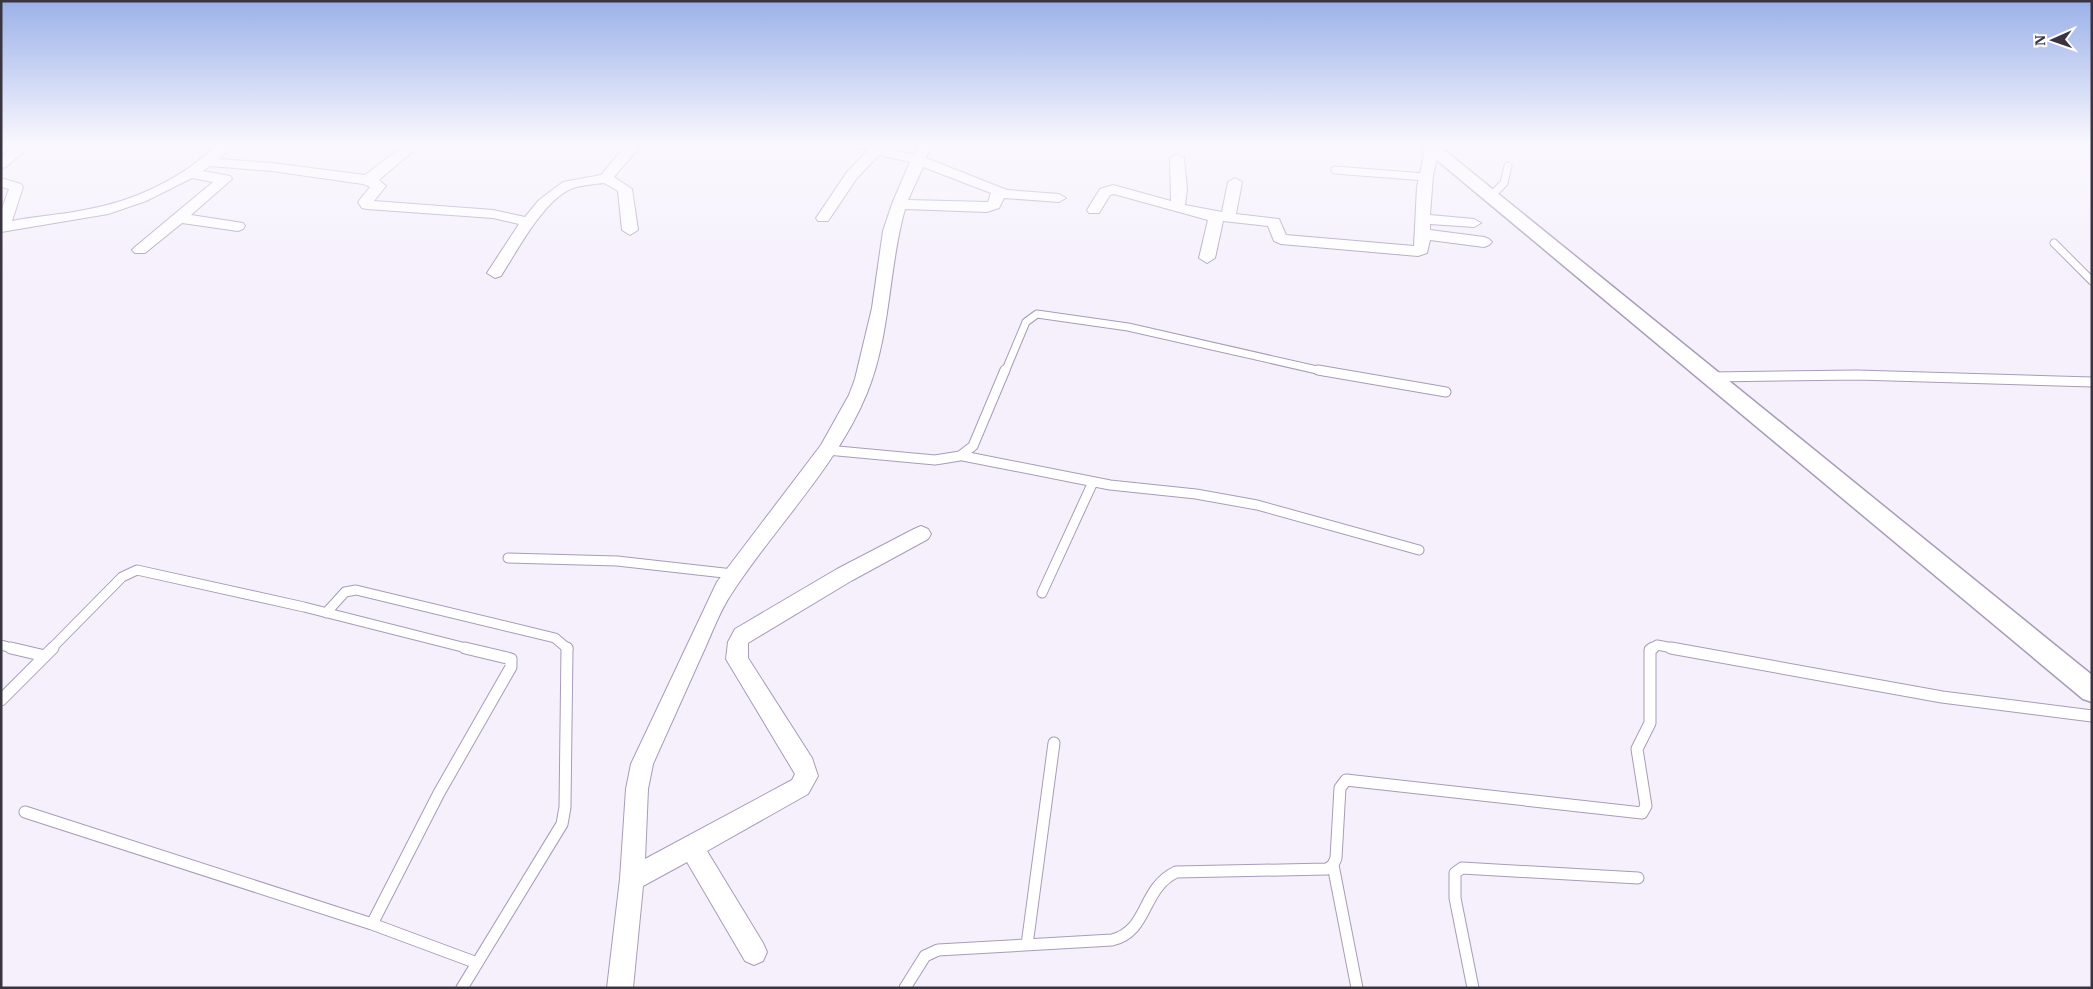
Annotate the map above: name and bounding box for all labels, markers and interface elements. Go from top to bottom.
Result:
north arrow [2028,15,2078,65]
text: N [2031,35,2049,46]

